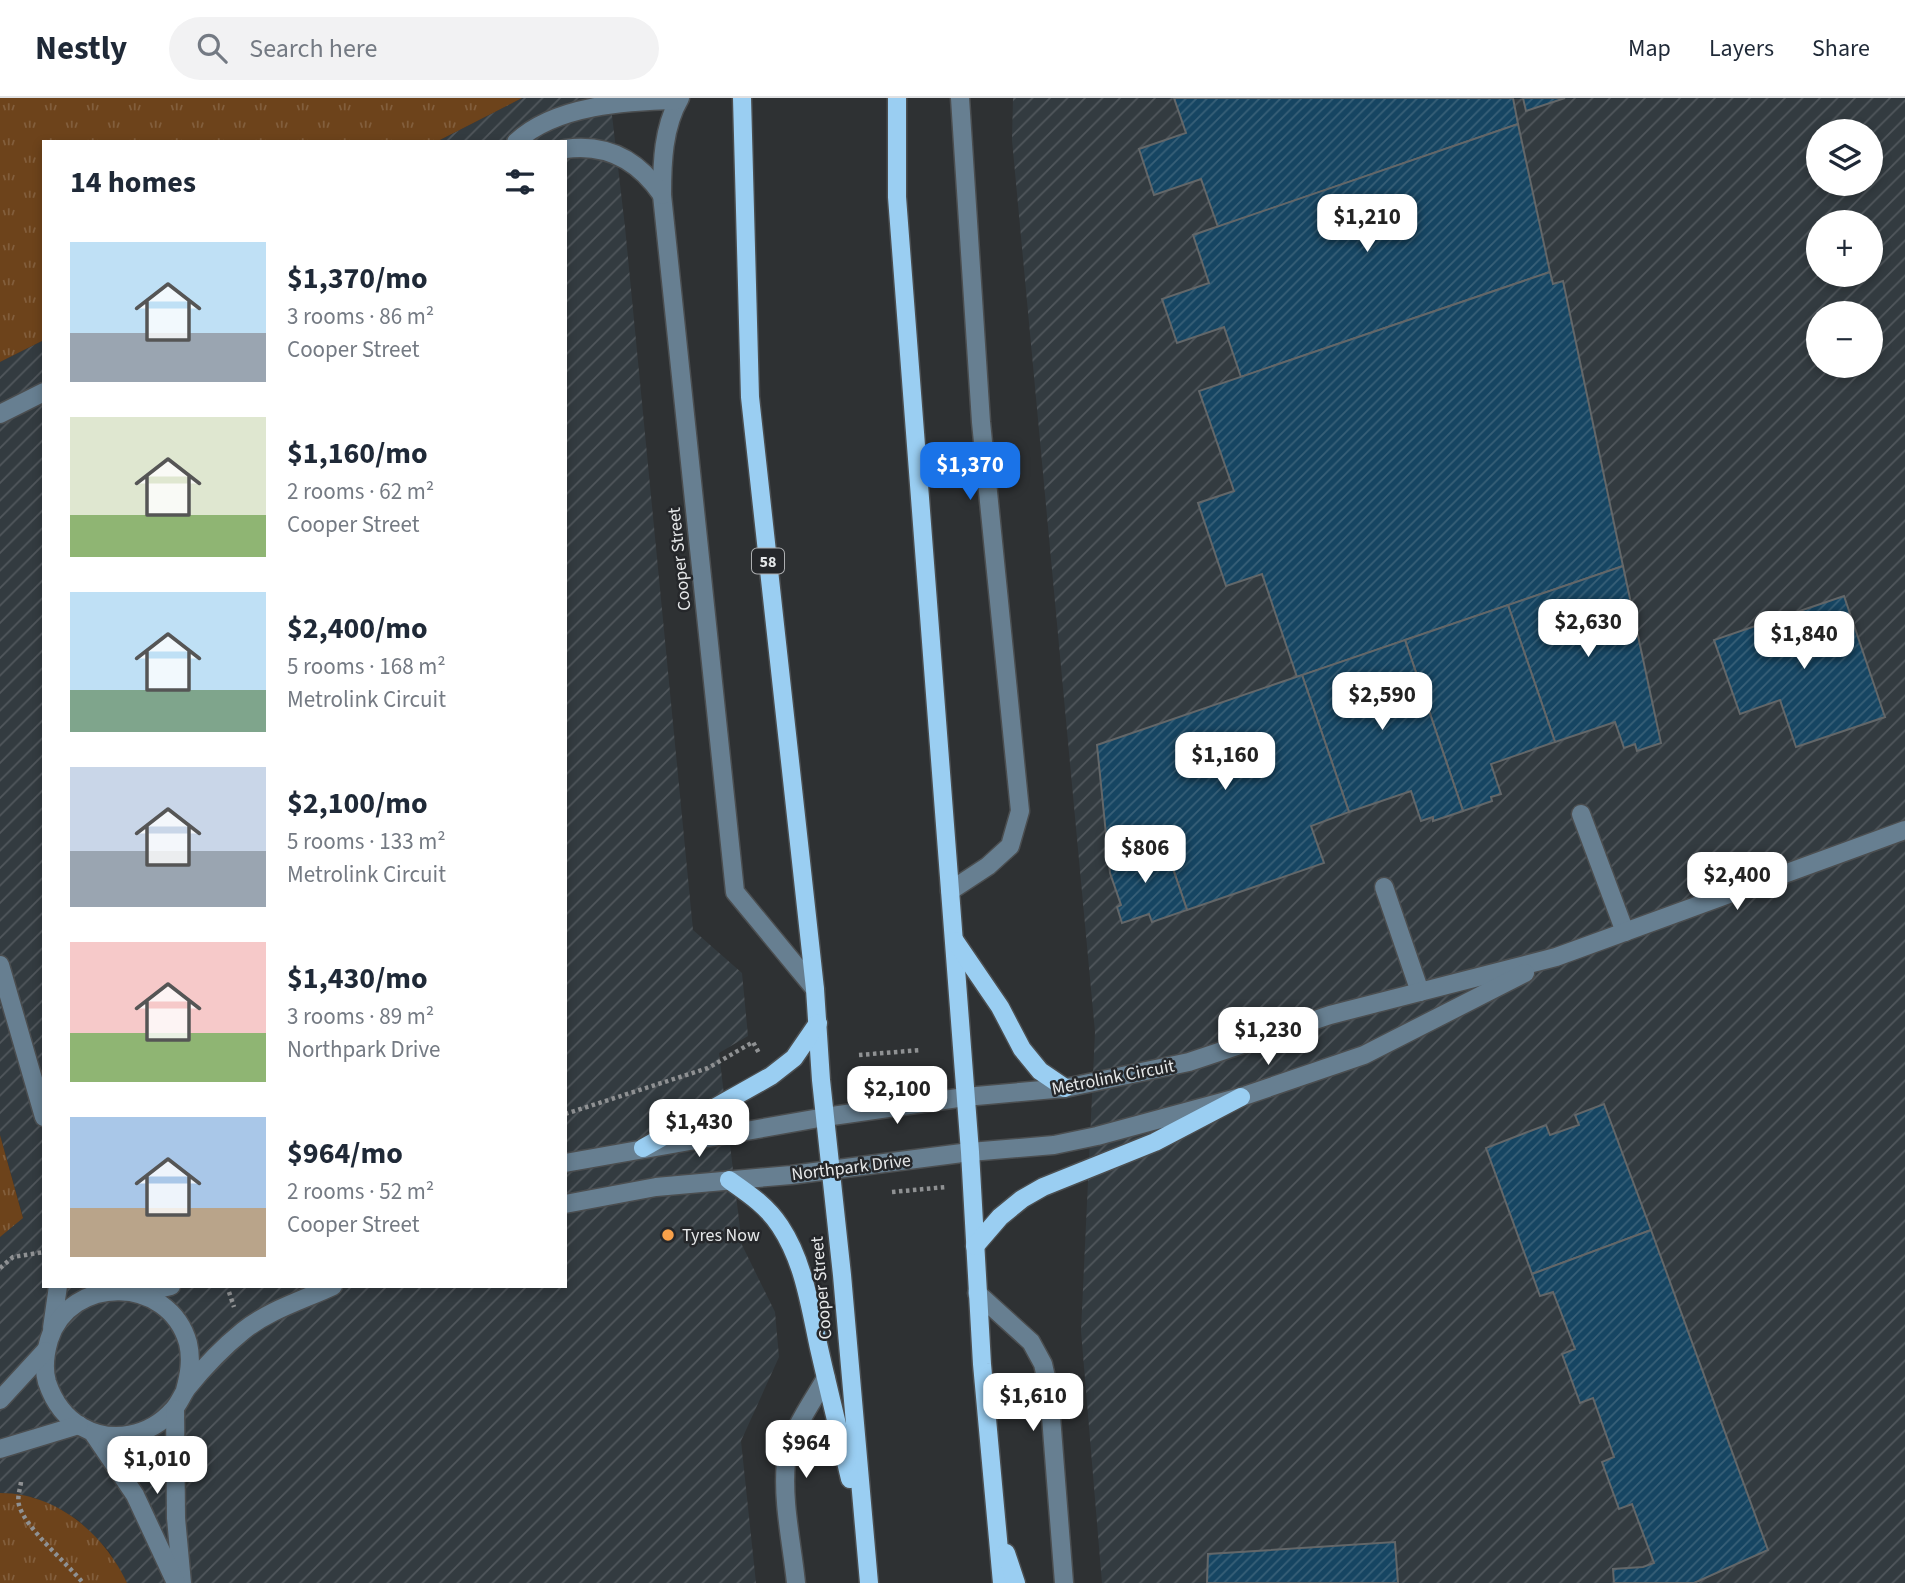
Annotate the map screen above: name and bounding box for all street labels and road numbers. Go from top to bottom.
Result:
street label: Cooper Street [662,506,697,612]
road number: 58 [752,548,784,574]
street label: Metrolink Circuit [1050,1053,1177,1102]
street label: Northpark Drive [790,1148,912,1187]
street label: Cooper Street [805,1235,838,1341]

